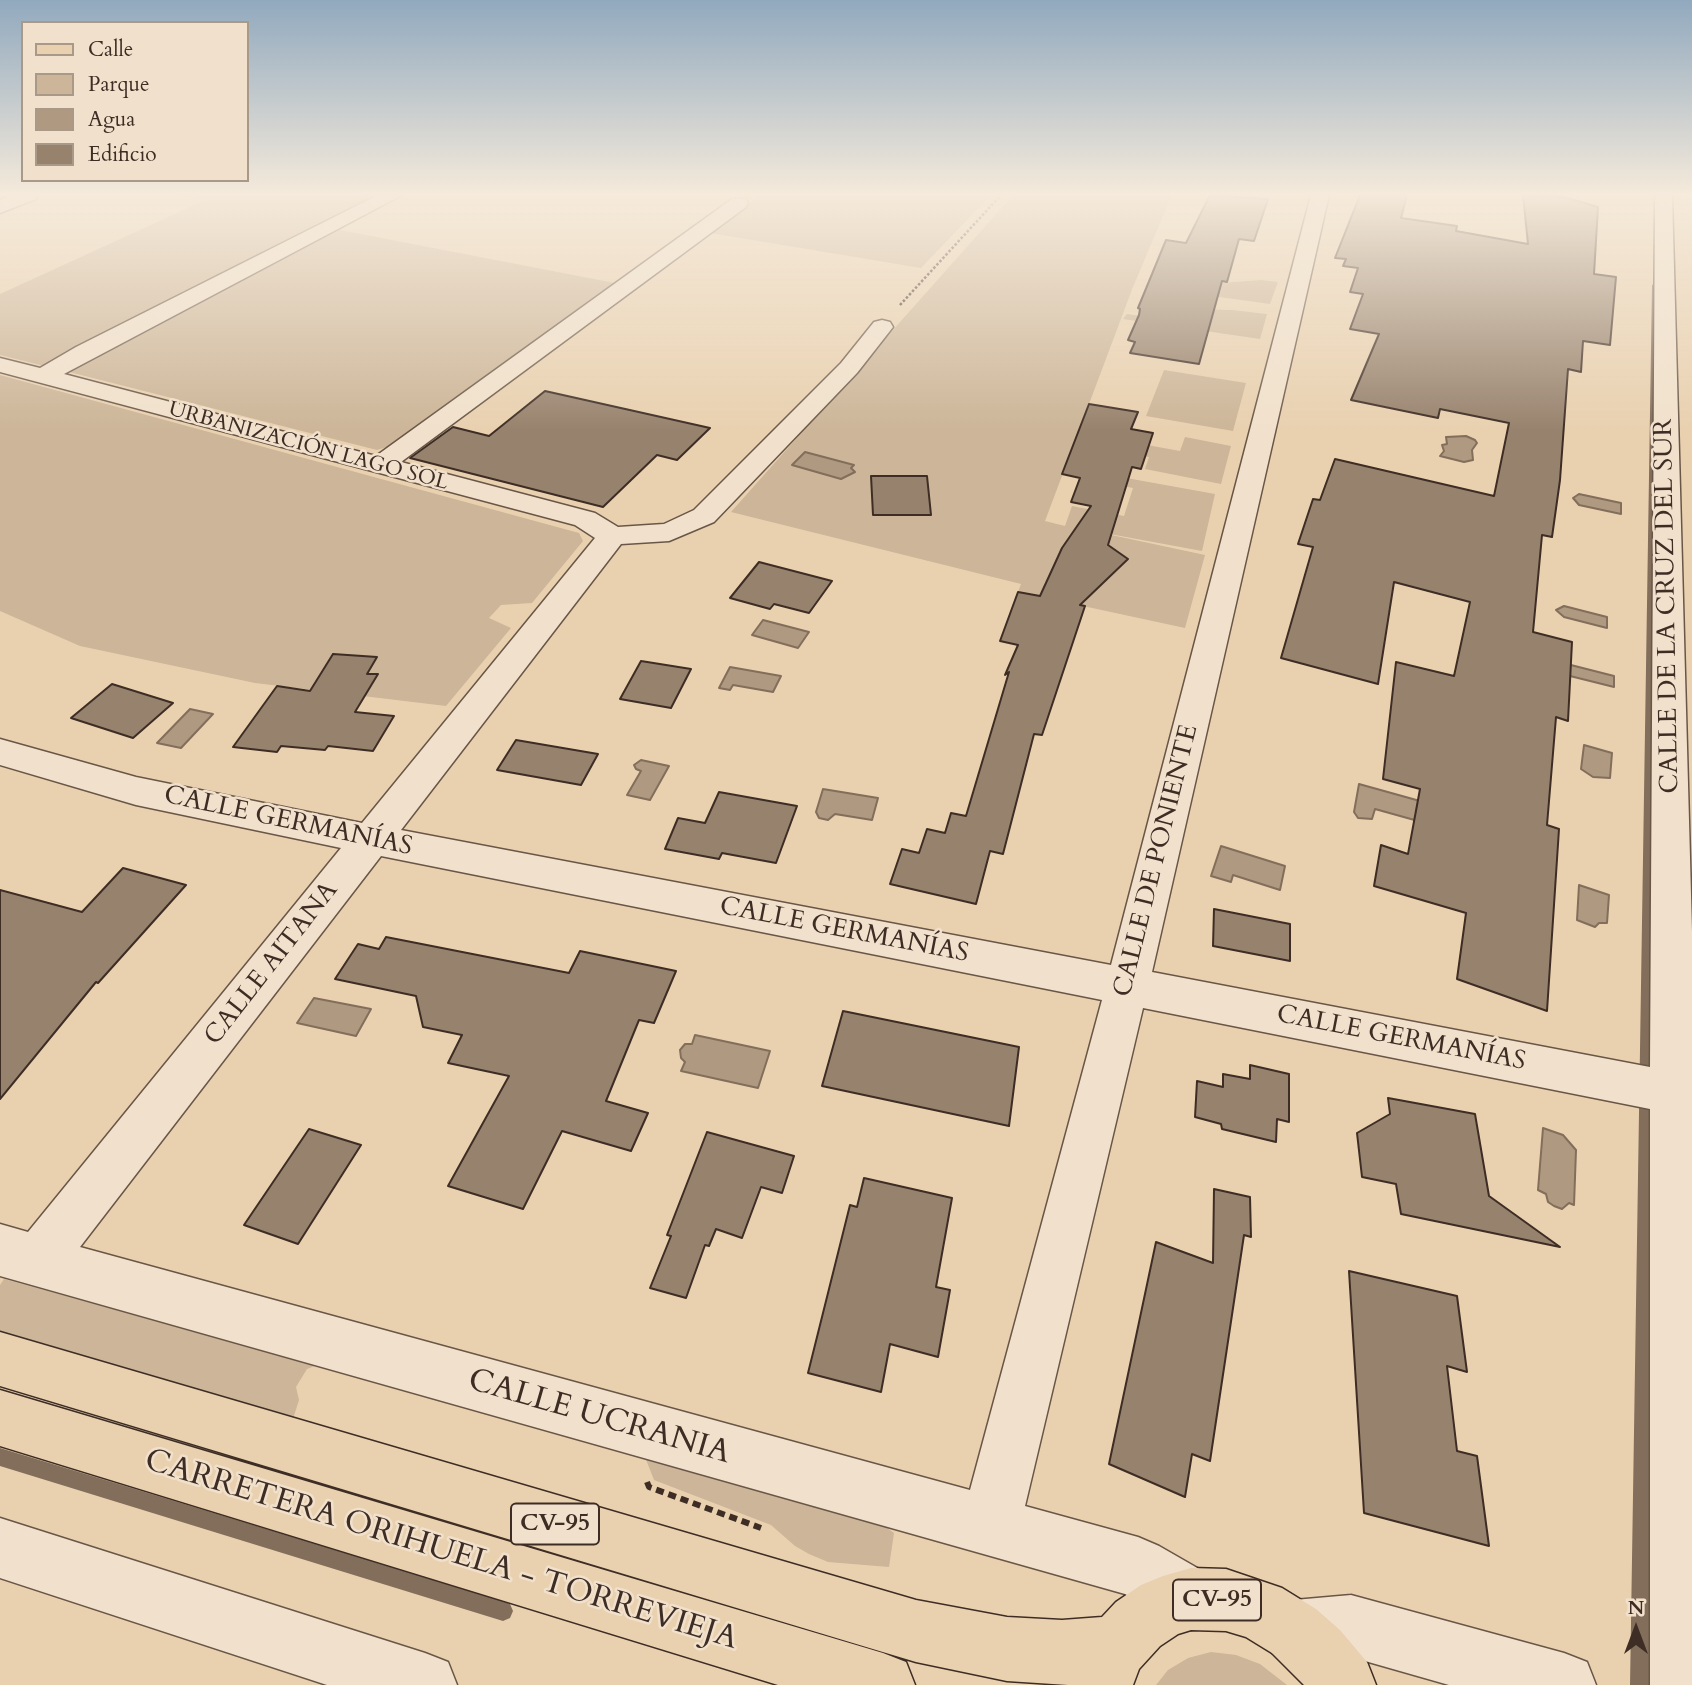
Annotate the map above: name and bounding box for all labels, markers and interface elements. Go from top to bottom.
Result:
legend [21,21,248,182]
text: Calle [88,35,133,64]
text: Parque [88,70,149,99]
text: Agua [88,105,135,134]
text: Edificio [88,140,157,169]
street label: URBANIZACIÓN LAGO SOL [165,397,451,497]
street label: CALLE DE LA CRUZ DEL SUR [1649,418,1687,794]
street label: CALLE DE PONIENTE [1108,722,1206,1000]
street label: CALLE GERMANÍAS [161,780,415,864]
street label: CALLE AITANA [199,876,345,1052]
street label: CALLE GERMANÍAS [717,892,971,970]
street label: CALLE GERMANÍAS [1274,1000,1528,1078]
street label: CALLE UCRANIA [464,1362,734,1474]
street label: CARRETERA ORIHUELA - TORREVIEJA [140,1442,742,1660]
road number: CV-95 [511,1504,599,1544]
road number: CV-95 [1173,1580,1261,1620]
north arrow [1601,1594,1671,1664]
text: N [1628,1595,1644,1621]

